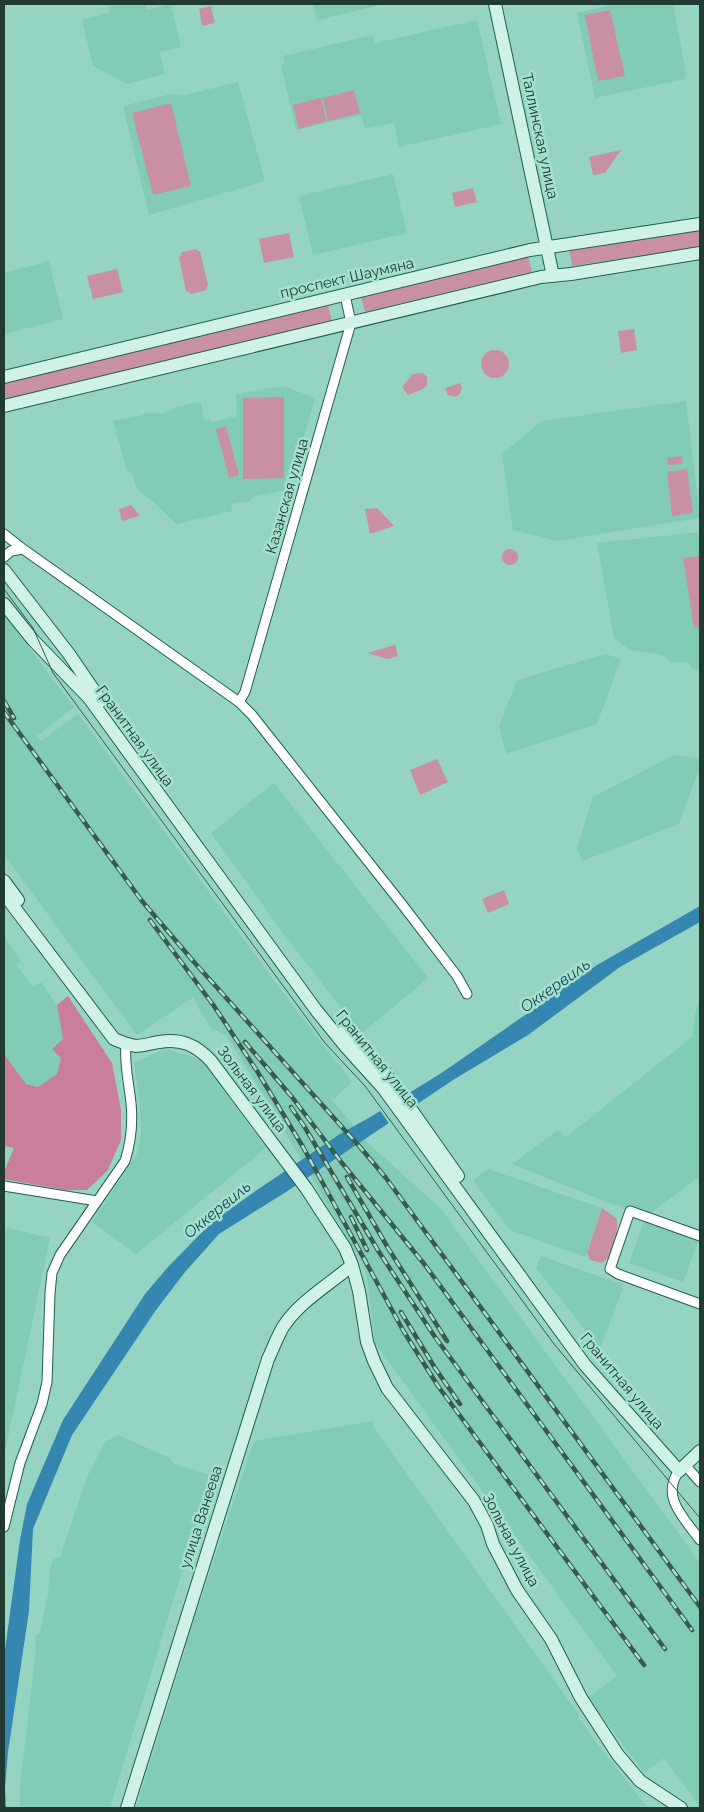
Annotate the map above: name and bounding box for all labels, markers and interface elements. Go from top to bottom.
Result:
street label: Таллинская улица [518,71,562,201]
street label: проспект Шаумяна [278,254,416,302]
street label: Казанская улица [262,436,312,556]
street label: Гранитная улица [92,682,178,790]
water label: Оккервиль [517,954,594,1016]
street label: Гранитная улица [332,1007,422,1111]
street label: Зольная улица [214,1042,290,1136]
water label: Оккервиль [180,1176,255,1242]
street label: Гранитная улица [576,1329,668,1433]
street label: улица Ванеева [176,1463,226,1571]
street label: Зольная улица [479,1490,543,1590]

